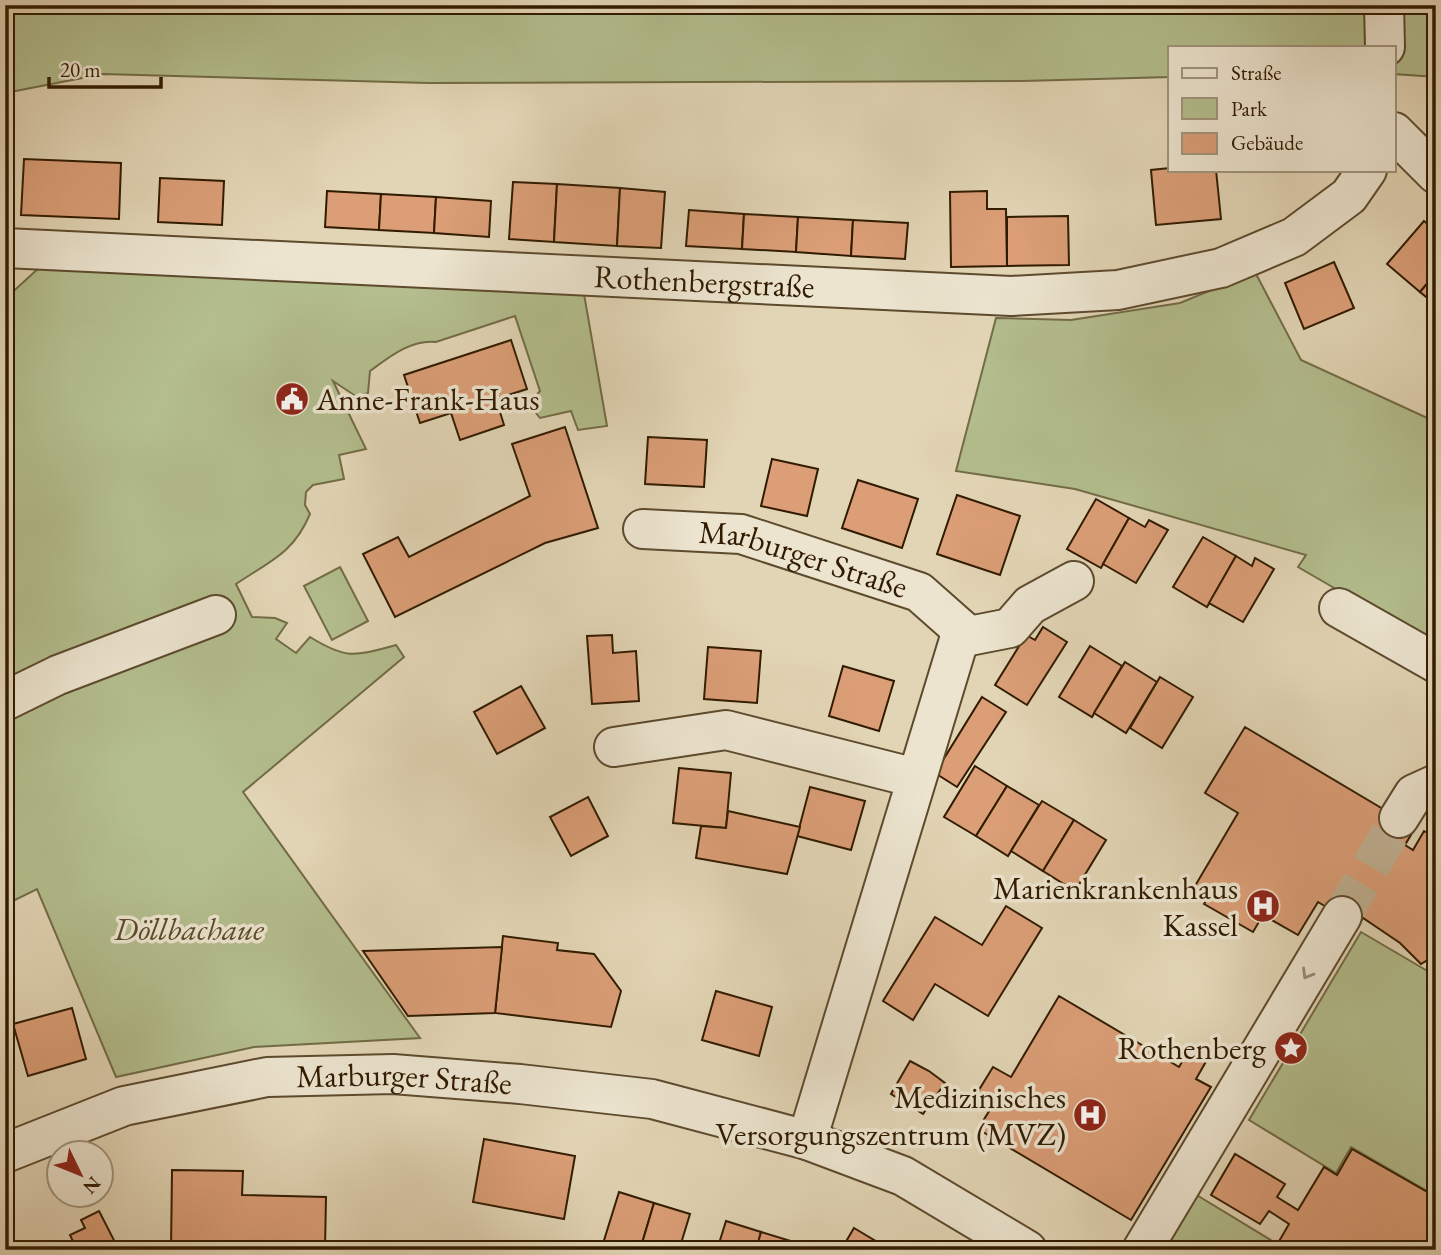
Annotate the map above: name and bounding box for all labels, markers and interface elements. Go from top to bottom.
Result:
scale bar [49,46,161,90]
legend [1168,46,1396,172]
text: 20 m [60,56,101,83]
text: Straße [1231,59,1282,86]
text: Park [1231,95,1268,122]
text: Gebäude [1231,129,1303,156]
street label: Rothenbergstraße [593,255,815,308]
place label: Anne-Frank-Haus [315,378,540,420]
public building icon: Anne-Frank-Haus [273,380,311,418]
street label: Marburger Straße [698,511,913,608]
place label: Marienkrankenhaus Kassel [993,867,1238,946]
hospital icon: Marienkrankenhaus Kassel [1244,887,1282,925]
park label: Döllbachaue [113,908,265,950]
one-way arrow [1302,967,1315,980]
place label: Rothenberg [1118,1027,1267,1069]
place icon: Rothenberg [1272,1029,1310,1067]
street label: Marburger Straße [295,1053,514,1104]
place label: Medizinisches Versorgungszentrum (MVZ) [716,1076,1066,1155]
hospital icon: Medizinisches Versorgungszentrum (MVZ) [1071,1096,1109,1134]
north arrow [46,1140,116,1210]
text: N [77,1171,106,1200]

